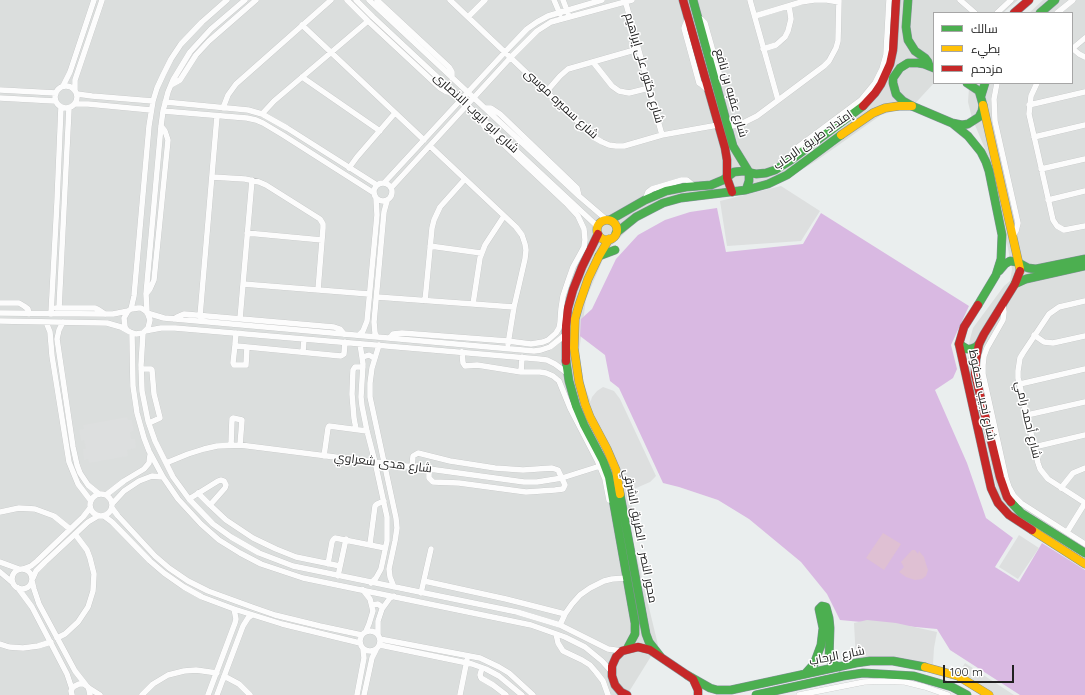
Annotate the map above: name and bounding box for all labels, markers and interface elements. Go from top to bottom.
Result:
street label: شارع دكتور على إبراهيم [621,11,667,125]
legend [933,12,1073,84]
text: سالك [971,21,998,36]
text: بطيء [971,41,1000,56]
street label: شارع عقبه بن نافع [711,47,751,139]
text: مزدحم [971,61,1003,76]
street label: شارع سميره موسى [521,66,601,142]
street label: شارع ابو ايوب الانصارى [430,70,522,156]
street label: إمتداد طريق الرحاب [770,107,856,173]
street label: شارع نجيب محفوظ [965,348,999,442]
street label: شارع أحمد رامي [1012,380,1044,460]
street label: شارع هدى شعراوي [333,450,433,476]
street label: محور النصر - الطريق الشرقي [620,468,660,604]
street label: شارع الرحاب [808,644,866,668]
scale bar [945,657,1016,683]
text: 100 m [950,664,983,679]

